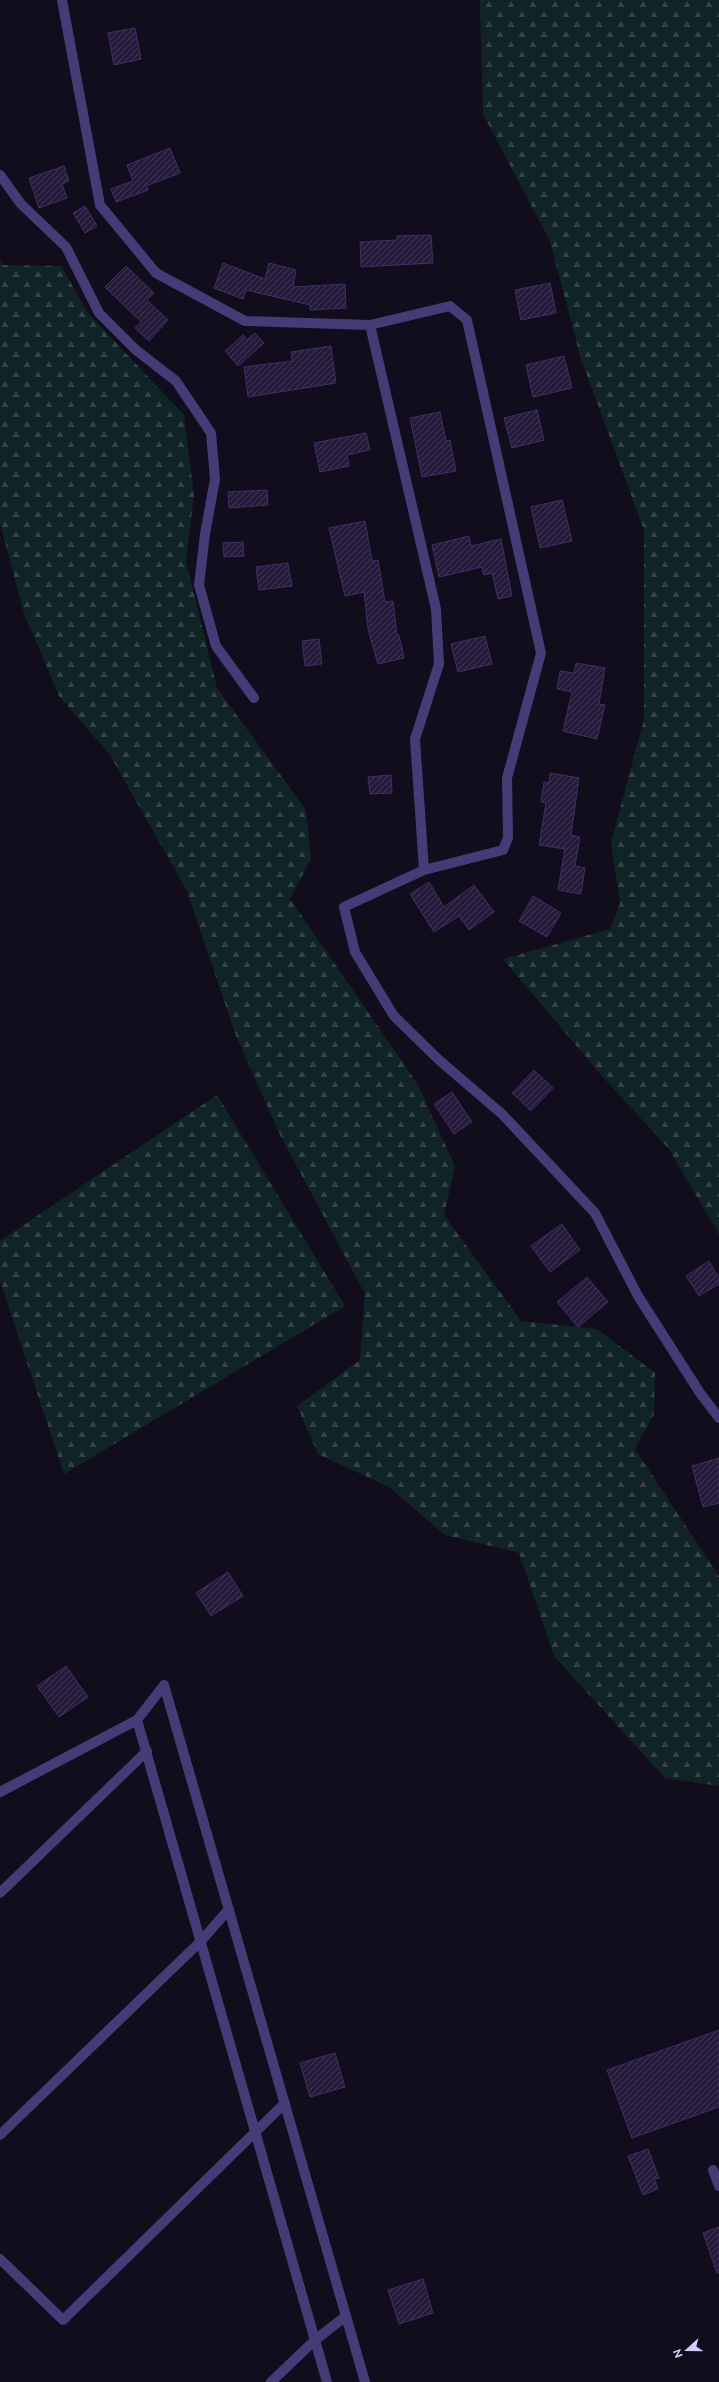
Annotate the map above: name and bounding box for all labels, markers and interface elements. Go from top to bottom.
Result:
north arrow [667,2330,707,2370]
text: N [671,2347,686,2360]

